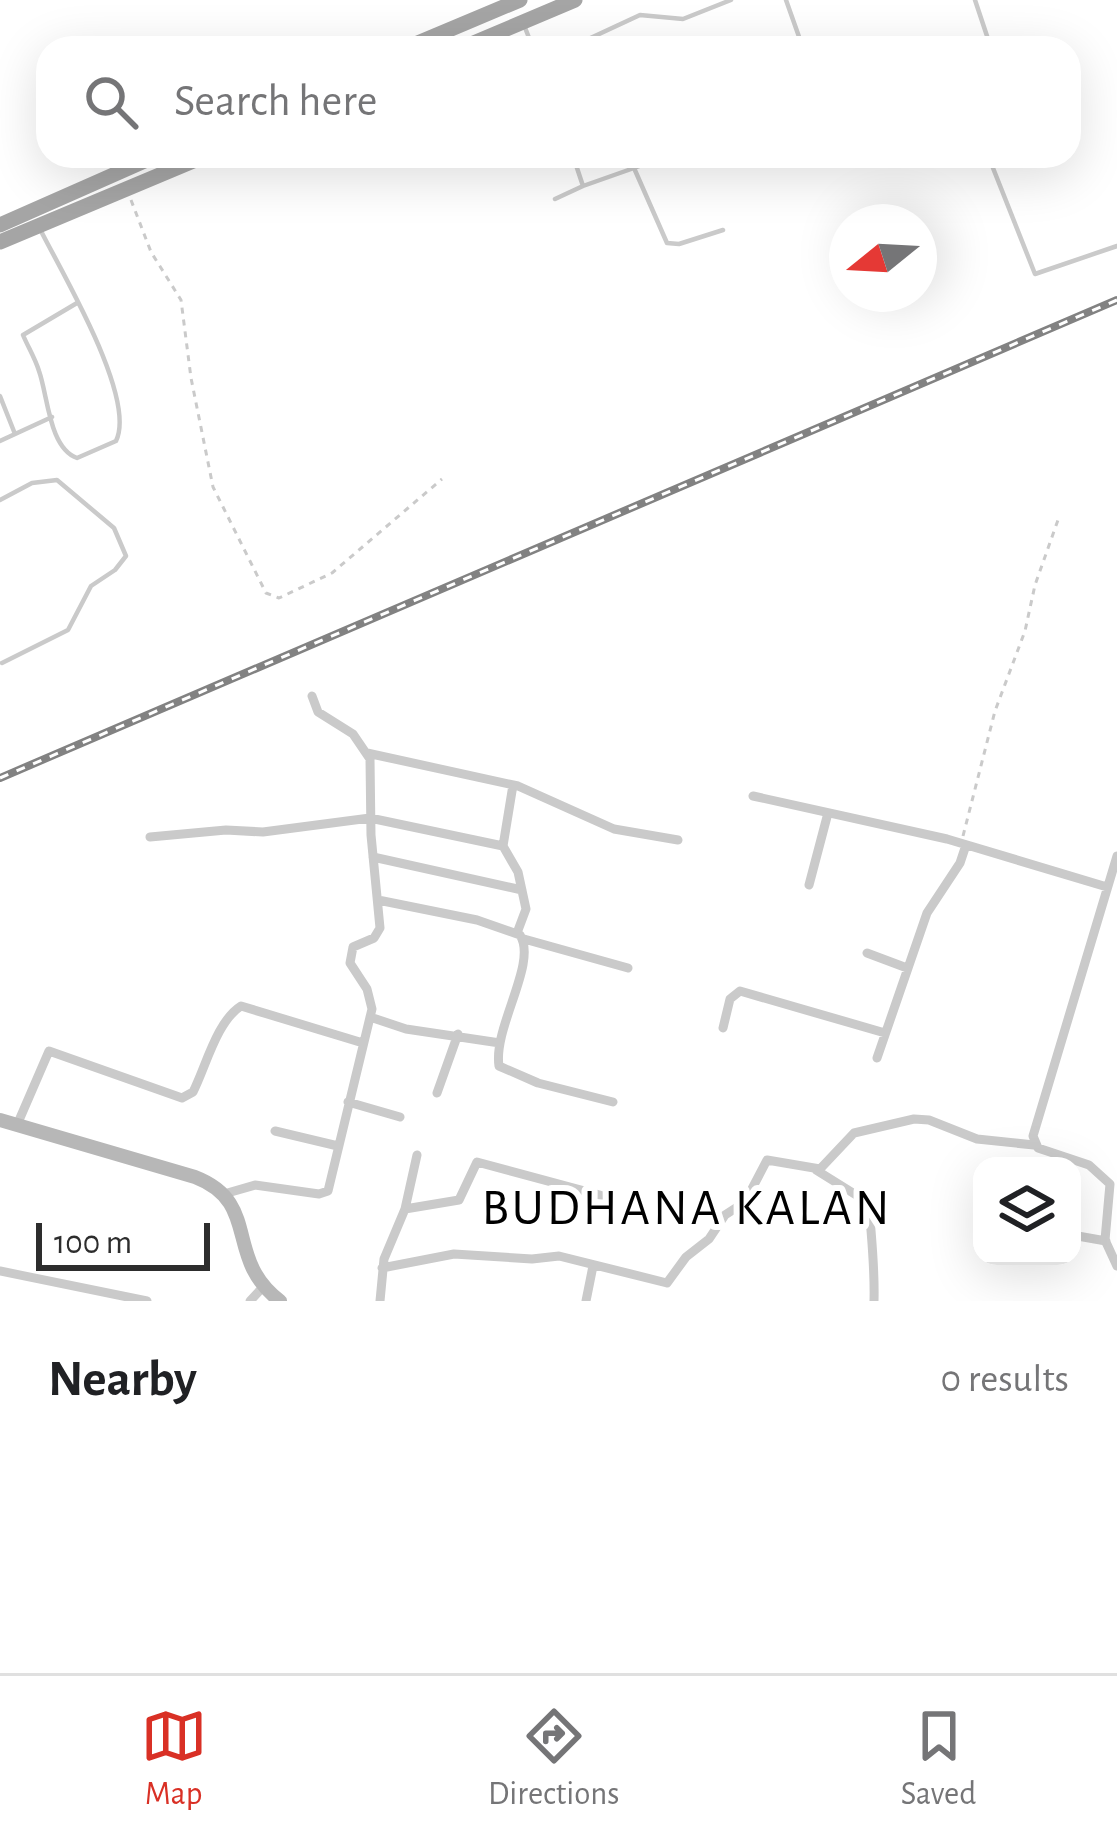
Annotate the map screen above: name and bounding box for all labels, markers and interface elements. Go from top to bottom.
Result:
search box [36,36,1081,168]
icon: search [78,69,144,135]
text: Search here [174,79,377,124]
north arrow [829,204,937,312]
map controls [973,1157,1081,1265]
button: layers [973,1157,1081,1265]
district label: BUDHANA KALAN [481,1183,893,1234]
scale bar [36,1217,210,1270]
text: 100 m [54,1227,132,1260]
text: Nearby [48,1354,197,1405]
text: 0 results [941,1360,1069,1399]
tab: Map [141,1703,207,1815]
tab: Directions [488,1703,619,1815]
tab: Saved [901,1703,976,1815]

